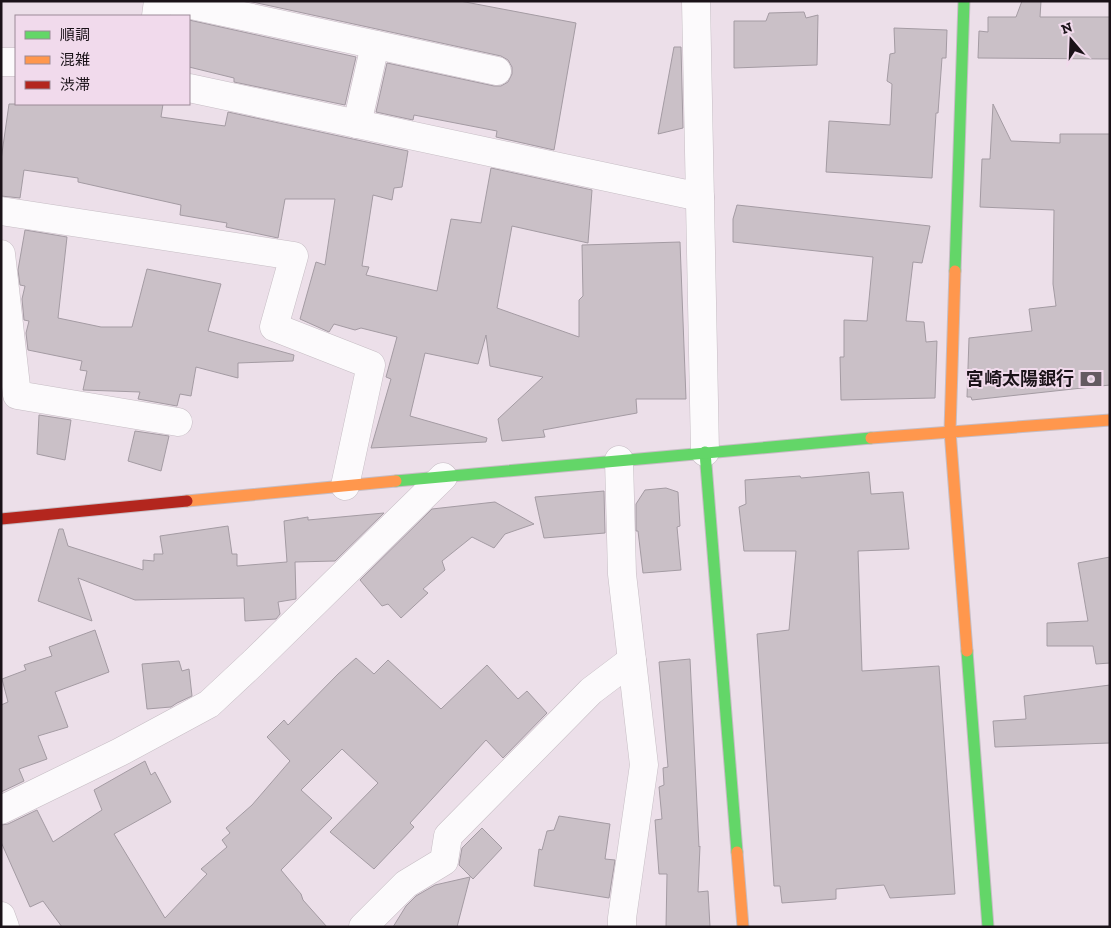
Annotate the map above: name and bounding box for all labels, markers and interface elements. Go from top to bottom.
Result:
legend [15,15,190,105]
north arrow [1046,15,1096,65]
text: N [1059,18,1075,38]
text: 順調 [60,26,90,44]
text: 混雑 [60,51,90,69]
text: 渋滞 [60,76,90,94]
bank icon: 宮崎太陽銀行 [1078,366,1104,392]
place label: 宮崎太陽銀行 [966,368,1074,390]

